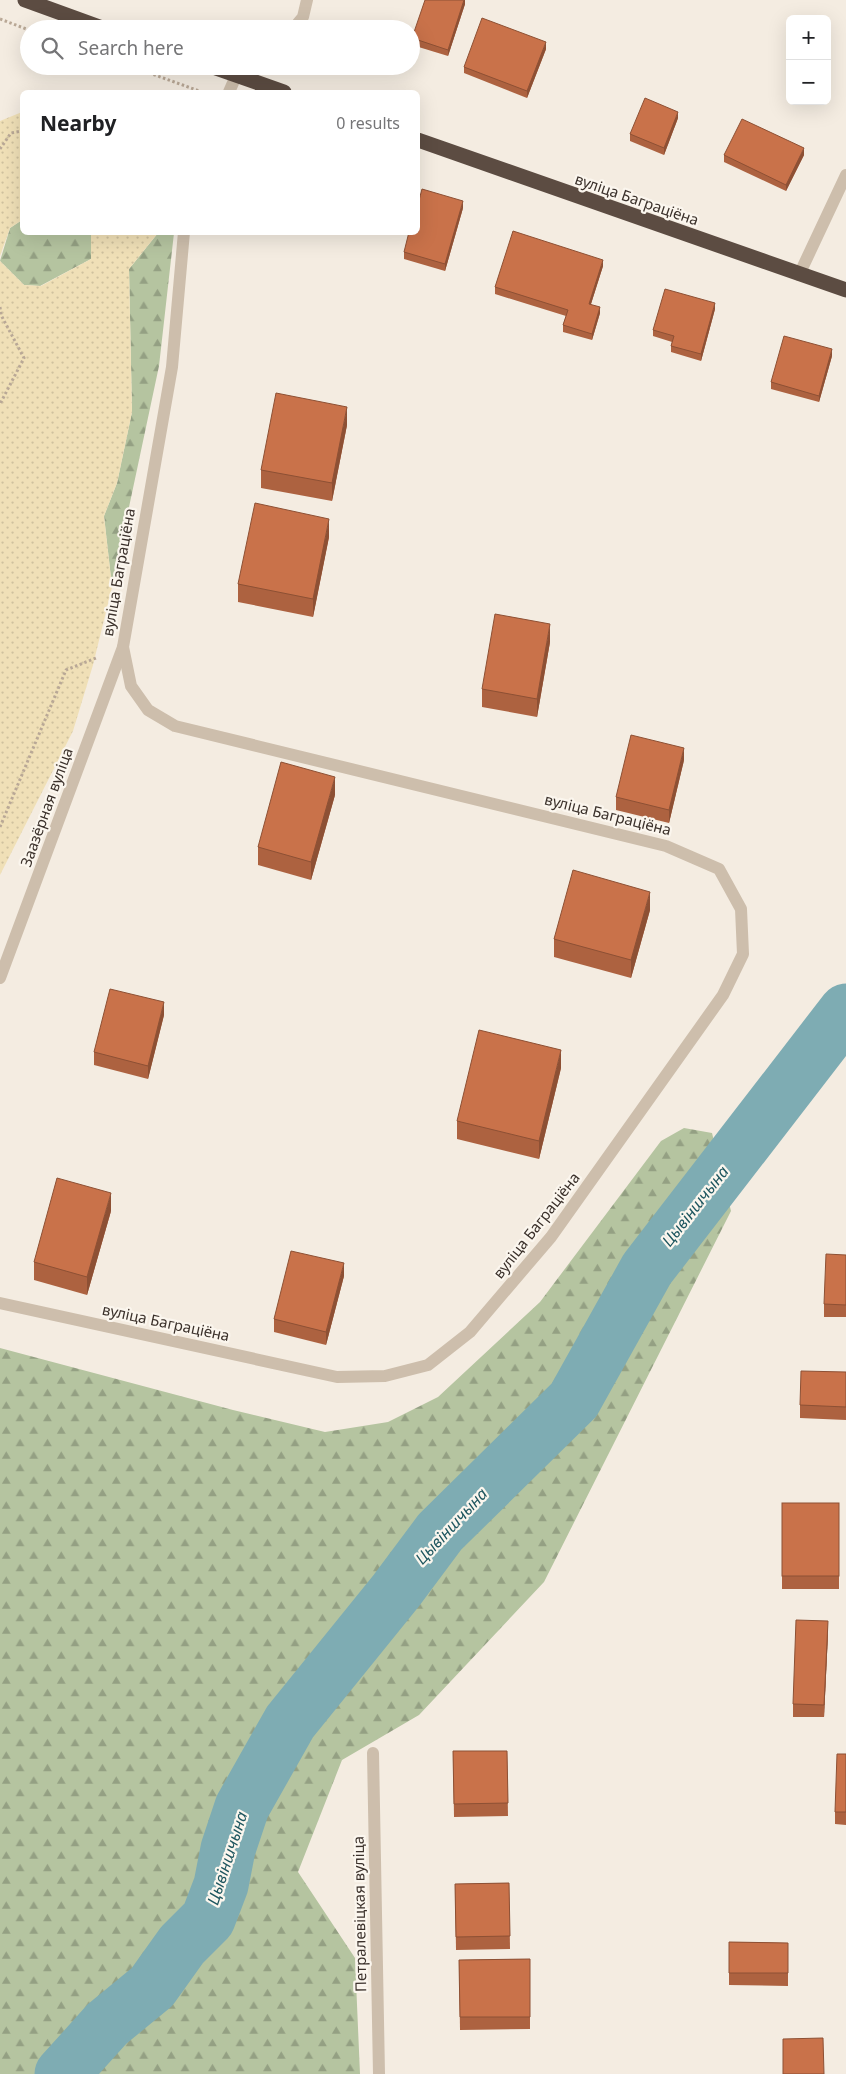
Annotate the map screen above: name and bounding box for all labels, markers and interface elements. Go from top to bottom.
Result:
map controls [786,15,831,105]
button: + [786,15,831,60]
search box [20,20,420,75]
icon: search [38,34,66,62]
text: Search here [78,35,184,61]
button: − [786,60,831,105]
text: Nearby [40,109,116,137]
text: 0 results [336,112,400,134]
street label: вуліца Баграціёна [572,168,702,230]
street label: вуліца Баграціёна [97,506,139,638]
street label: Заазёрная вуліца [15,745,77,869]
street label: вуліца Баграціёна [543,789,673,839]
water label: Цывіншчына [657,1161,733,1251]
street label: вуліца Баграціёна [488,1168,584,1282]
street label: вуліца Баграціёна [100,1299,232,1345]
water label: Цывіншчына [410,1483,492,1569]
water label: Цывіншчына [202,1809,252,1907]
street label: Петралевіцкая вуліца [348,1836,370,1992]

